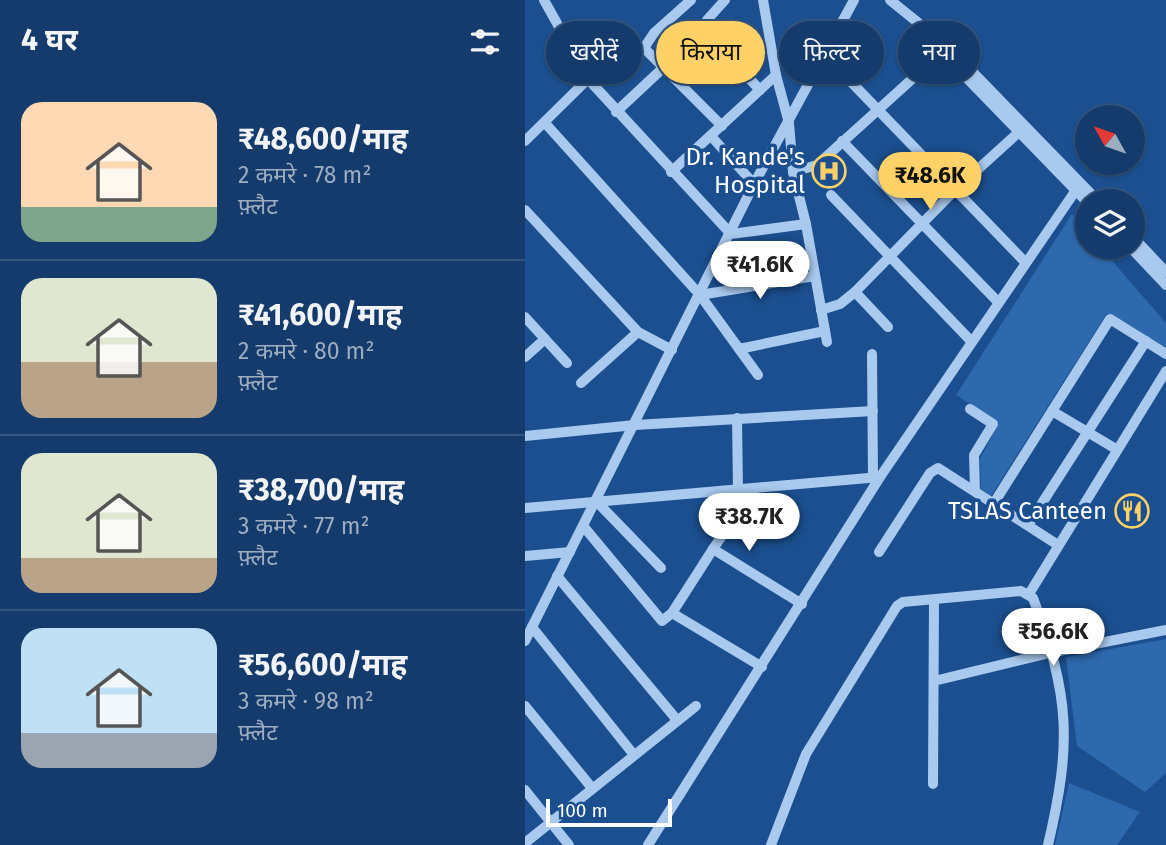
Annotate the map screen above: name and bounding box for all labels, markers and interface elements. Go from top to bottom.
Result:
chip: खरीदें [546,21,642,84]
chip: किराया [656,21,765,84]
chip: फ़िल्टर [779,21,884,84]
chip: नया [898,21,980,84]
text: 4 घर [21,22,78,58]
icon: filters [466,23,504,61]
north arrow [1075,105,1145,175]
map controls [1075,105,1145,259]
text: ₹48,600/माह [238,121,408,157]
icon: home [77,130,161,214]
place label: Dr. Kande's Hospital [686,143,805,199]
hospital icon: Dr. Kande's Hospital [810,152,848,190]
pin: ₹48.6K [873,152,987,212]
text: 2 कमरे · 78 m² [238,161,371,189]
text: ₹48.6K [894,161,966,189]
button: layers [1075,189,1145,259]
text: फ़्लैट [238,192,278,220]
pin: ₹41.6K [703,242,817,301]
text: ₹41.6K [727,250,793,278]
text: ₹41,600/माह [238,297,402,333]
icon: home [77,306,161,390]
text: 2 कमरे · 80 m² [238,337,374,365]
text: फ़्लैट [238,368,278,396]
text: ₹38,700/माह [238,472,404,508]
icon: home [77,481,161,565]
restaurant icon: TSLAS Canteen [1113,492,1151,530]
pin: ₹38.7K [692,494,806,553]
place label: TSLAS Canteen [948,497,1107,525]
text: ₹38.7K [715,502,783,530]
text: 3 कमरे · 77 m² [238,512,369,540]
text: फ़्लैट [238,543,278,571]
pin: ₹56.6K [996,608,1110,668]
text: ₹56.6K [1018,617,1088,645]
text: ₹56,600/माह [238,647,407,683]
icon: home [77,656,161,740]
text: 3 कमरे · 98 m² [238,687,374,715]
text: फ़्लैट [238,718,278,746]
scale bar [546,796,672,828]
text: 100 m [557,799,608,822]

